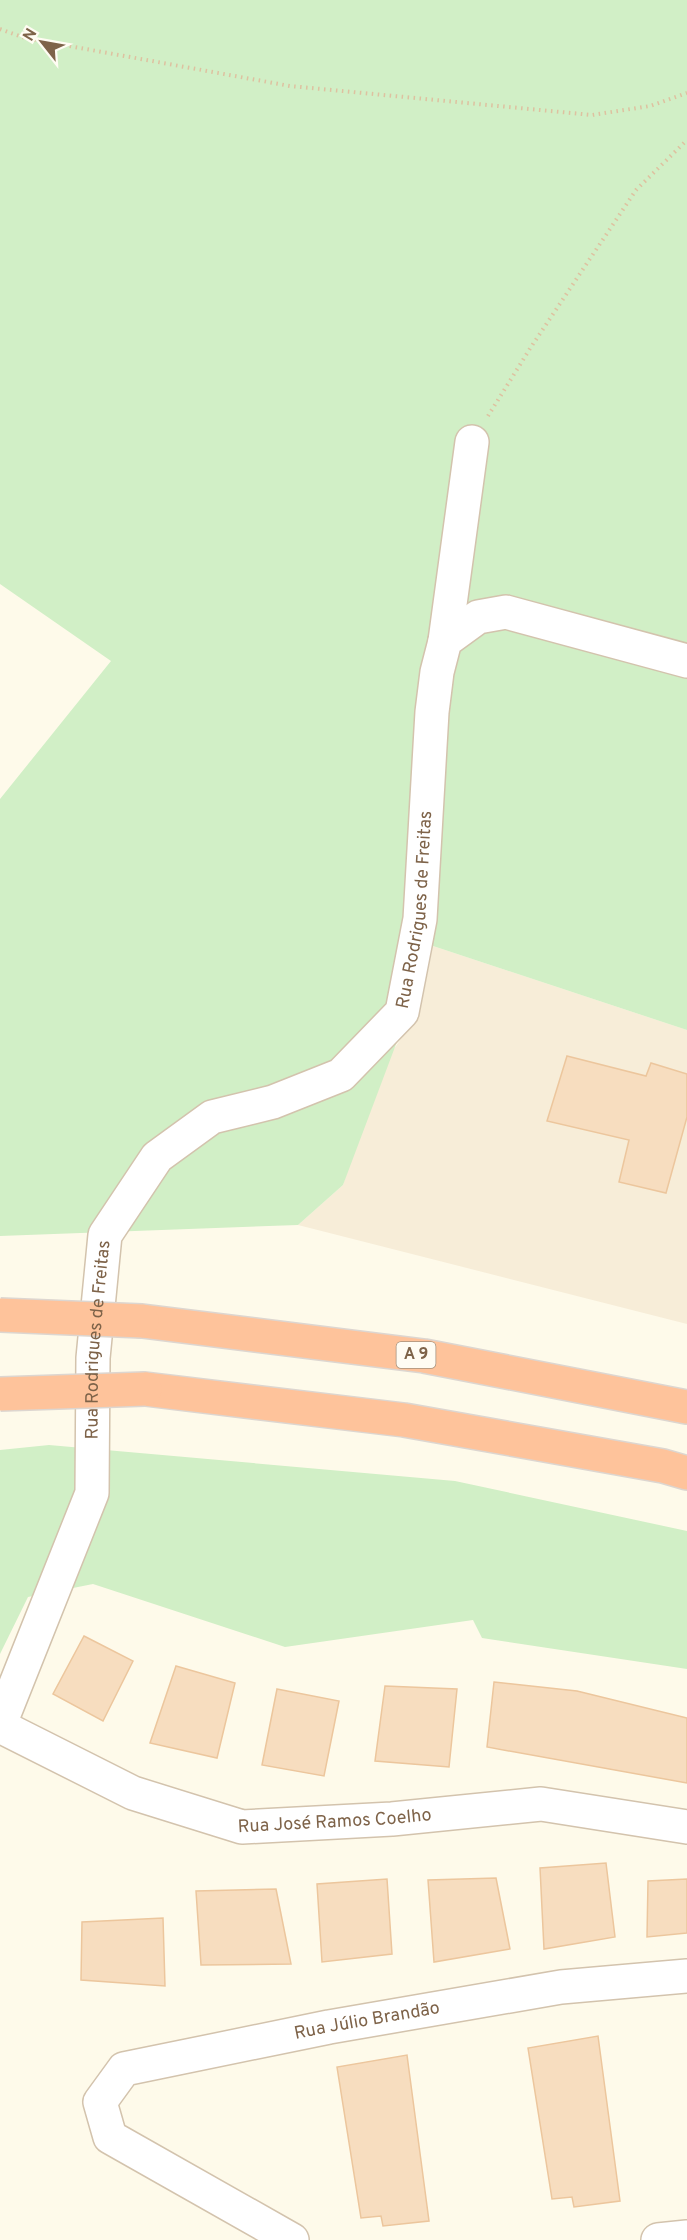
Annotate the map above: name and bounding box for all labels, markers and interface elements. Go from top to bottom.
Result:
north arrow [12,12,72,72]
text: N [19,25,42,45]
street label: Rua Rodrigues de Freitas [391,810,438,1011]
street label: Rua Rodrigues de Freitas [81,1239,116,1440]
road number: A 9 [396,1342,436,1368]
street label: Rua José Ramos Coelho [237,1804,433,1839]
street label: Rua Júlio Brandão [292,1997,441,2045]

